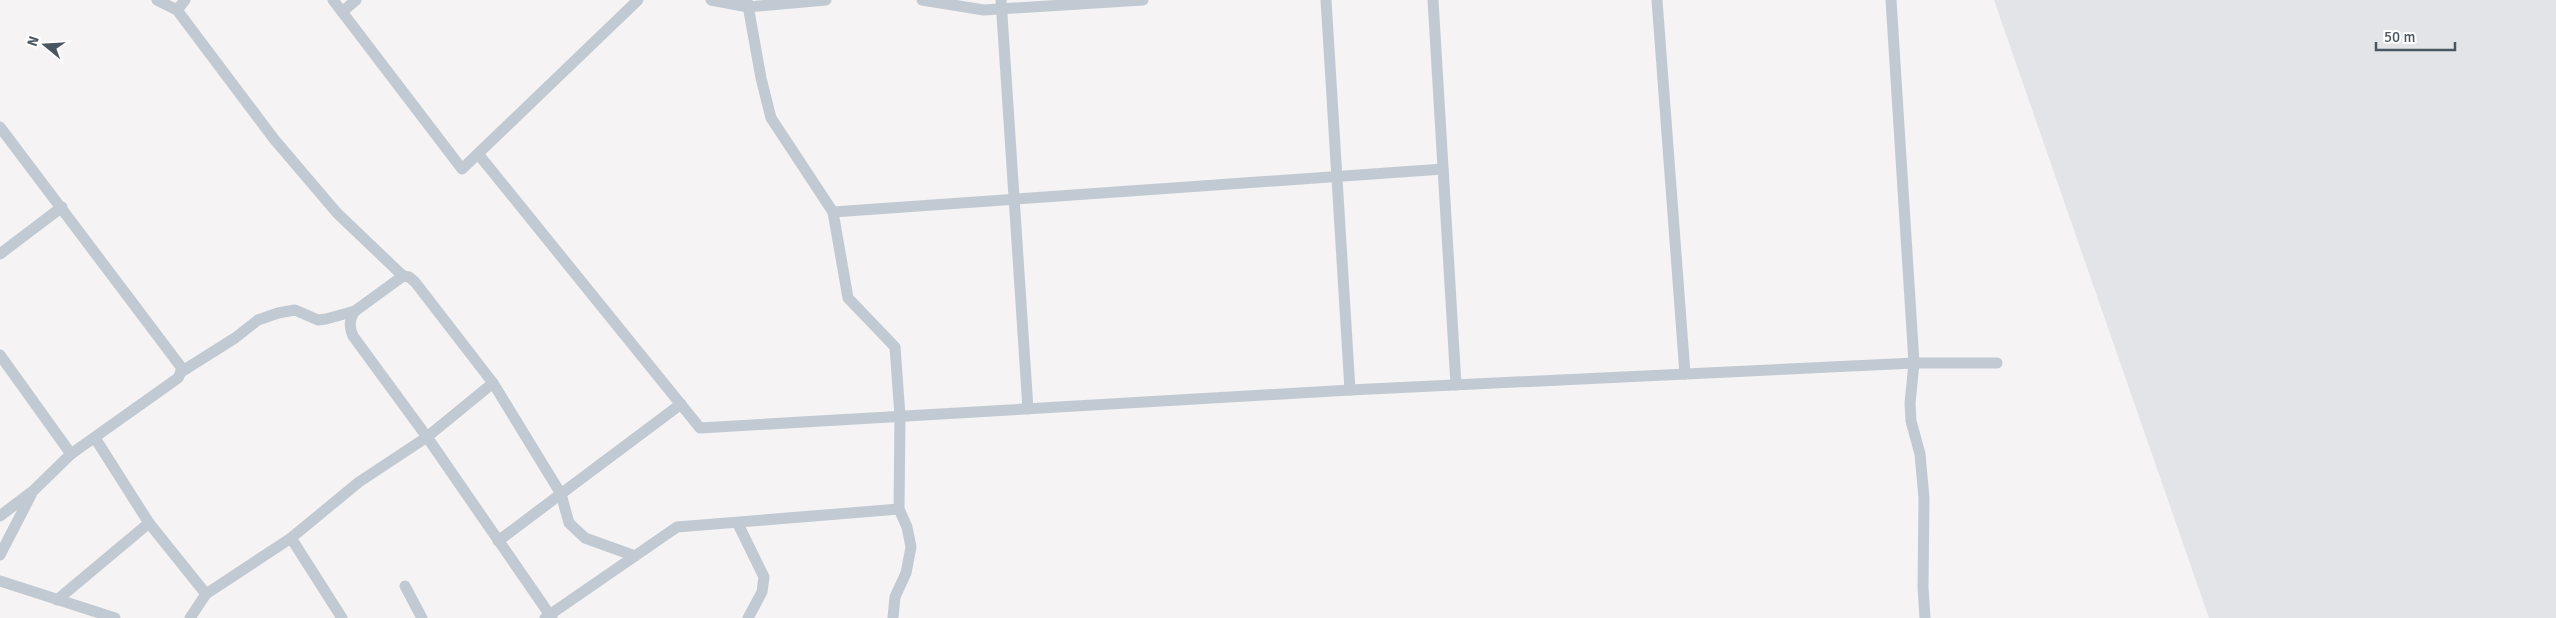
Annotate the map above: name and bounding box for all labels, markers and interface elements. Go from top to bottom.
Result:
north arrow [20,20,70,70]
scale bar [2376,20,2455,52]
text: 50 m [2384,28,2415,46]
text: N [24,34,43,48]

